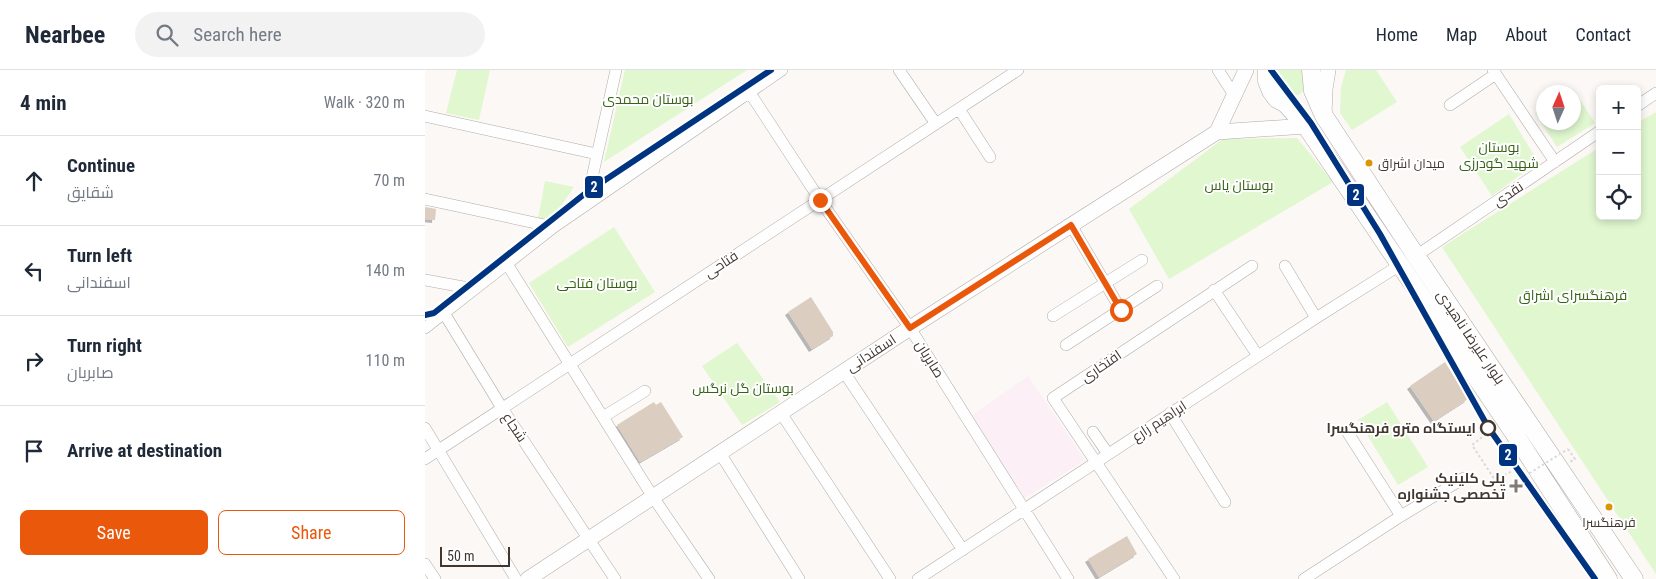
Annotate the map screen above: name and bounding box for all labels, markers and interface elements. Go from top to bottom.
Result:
search box [135,12,485,57]
text: Nearbee [25,21,105,49]
icon: search [153,21,181,49]
text: Search here [193,23,282,46]
text: Home [1376,24,1418,45]
text: Map [1446,24,1477,45]
text: About [1505,24,1547,45]
text: Contact [1575,24,1631,45]
north arrow [1536,85,1581,130]
map controls [1596,85,1641,220]
button: + [1596,85,1641,130]
text: 4 min [20,91,67,115]
park label: بوستان محمدی [602,91,694,107]
text: Walk · 320 m [324,93,405,112]
button: − [1596,130,1641,175]
park label: بوستان شهید گودرزی [1459,139,1539,171]
text: Continue [67,154,135,177]
place label: میدان اشراق [1378,156,1445,171]
marker: میدان اشراق [1364,158,1374,168]
icon: ahead [20,167,48,195]
text: 70 m [373,171,405,190]
line badge: 2 [584,175,604,199]
button: locate [1596,175,1641,220]
park label: بوستان یاس [1204,177,1274,193]
street label: نقدی [1490,178,1526,210]
text: 2 [590,179,598,195]
text: شقایق [67,183,114,202]
line badge: 2 [1346,183,1365,207]
text: 2 [1352,187,1360,203]
route end [809,189,832,212]
text: Turn left [67,244,132,267]
street label: فتاحی [701,247,741,281]
icon: left [20,257,48,285]
text: 140 m [366,261,405,280]
text: اسفندانی [67,273,131,292]
park label: بوستان فتاحی [556,275,638,291]
street label: بلوار علیرضا ناهیدی [1434,287,1508,387]
park label: فرهنگسرای اشراق [1519,287,1627,304]
route start [1110,299,1133,322]
street label: اسفندانی [843,331,899,375]
text: Turn right [67,334,142,357]
street label: صابریان [912,337,948,381]
icon: right [20,347,48,375]
street label: افتخاری [1078,347,1124,385]
text: 110 m [366,351,405,370]
text: صابریان [67,363,114,382]
park label: بوستان گل نرگس [692,380,794,396]
street label: ابراهیم زارع [1129,397,1190,446]
street label: شجاع [499,409,531,445]
place label: ایستگاه مترو فرهنگسرا [1326,420,1476,437]
marker: ایستگاه مترو فرهنگسرا [1480,420,1496,436]
icon: arrive [20,437,48,465]
text: Arrive at destination [67,439,222,462]
line badge: 2 [1498,443,1518,467]
text: 2 [1504,447,1512,463]
place label: پلی کلینیک تخصصی جشنواره [1398,470,1506,503]
marker: پلی کلینیک تخصصی جشنواره [1509,479,1523,493]
marker: فرهنگسرا [1604,502,1614,512]
button: Save [20,510,208,555]
button: Share [218,510,405,555]
place label: فرهنگسرا [1582,515,1636,530]
scale bar [440,544,510,567]
text: 50 m [447,548,475,564]

